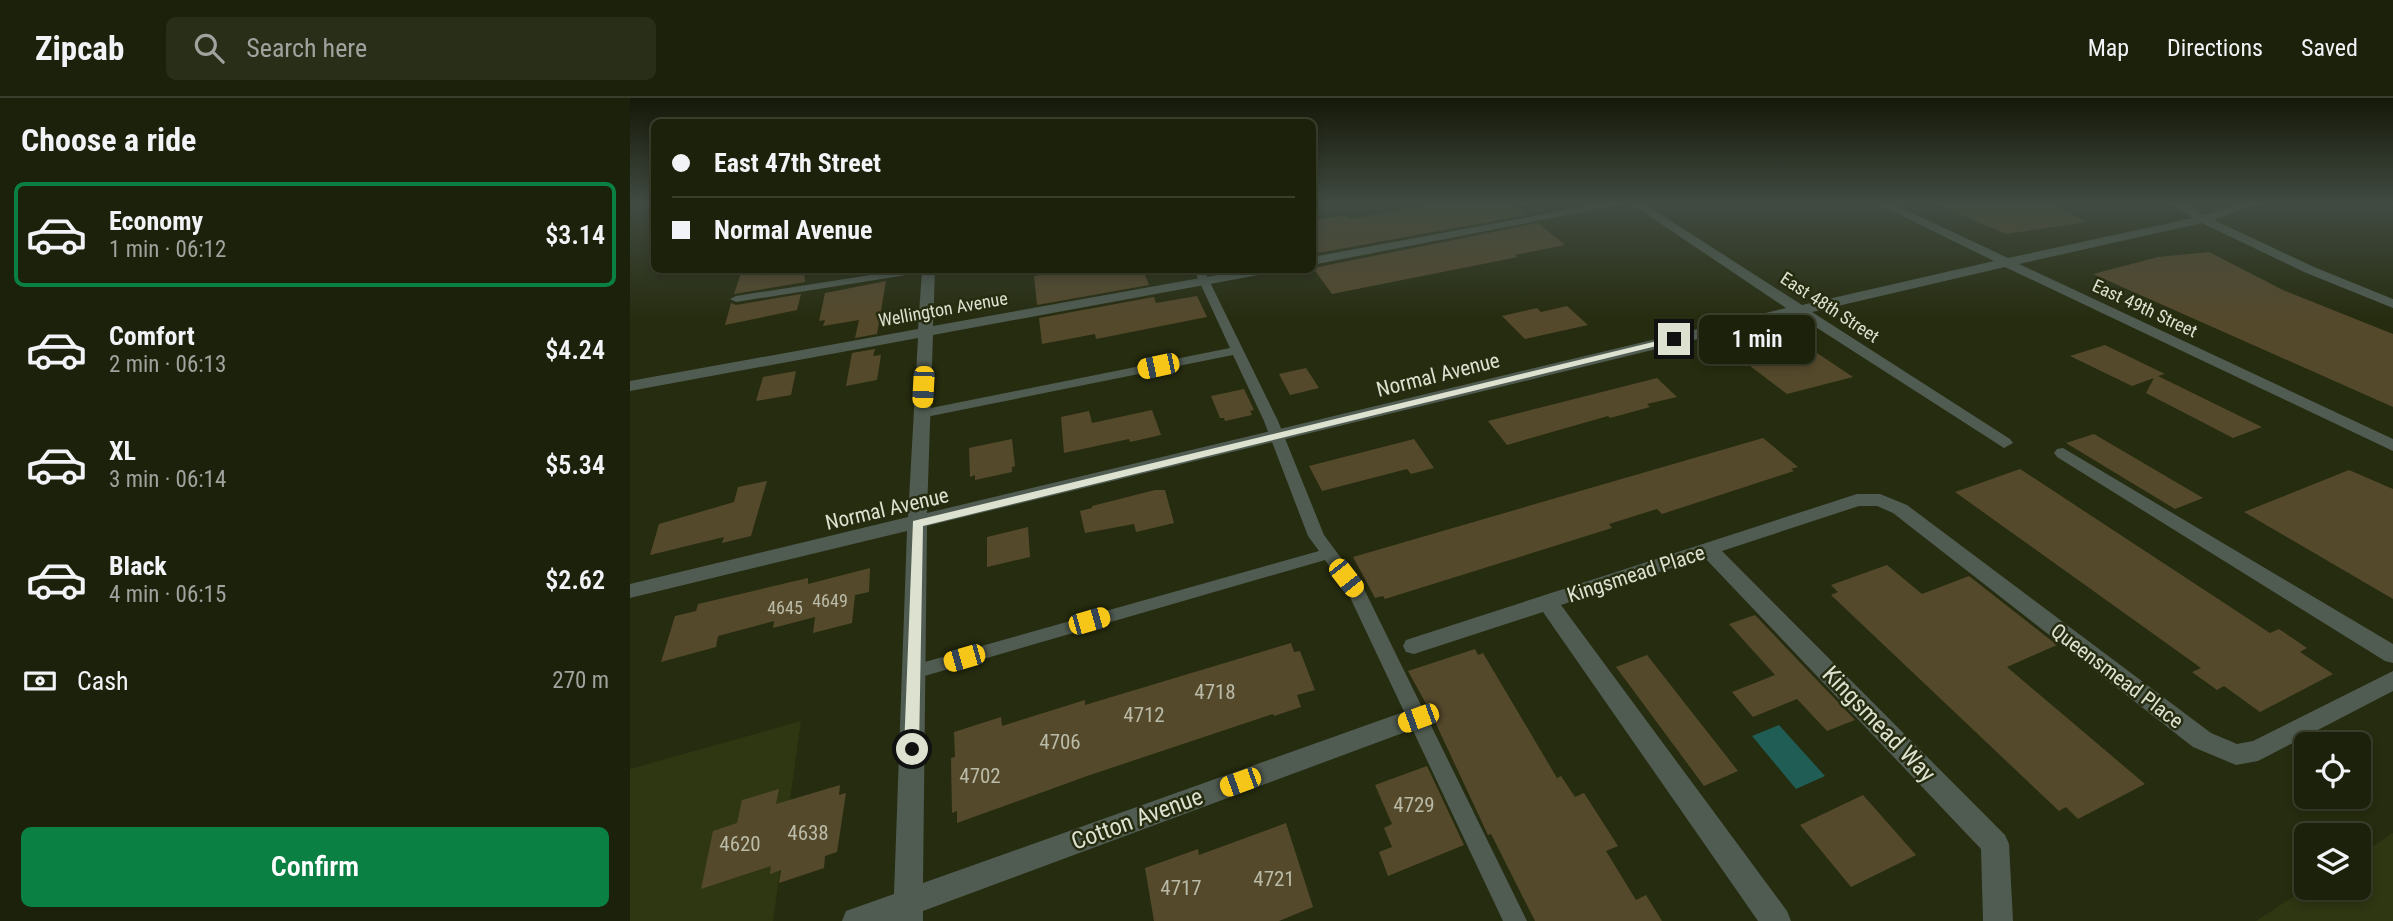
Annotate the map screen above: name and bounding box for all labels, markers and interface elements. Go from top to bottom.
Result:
search box [166,17,656,80]
text: Zipcab [35,29,124,68]
icon: search [190,29,228,67]
text: Search here [246,33,367,63]
text: Map [2088,34,2129,62]
text: Directions [2167,34,2263,62]
text: Saved [2301,34,2358,62]
text: Choose a ride [21,121,196,159]
text: East 47th Street [714,148,881,178]
icon: car [25,203,88,266]
text: Economy [109,206,203,236]
text: Normal Avenue [714,215,872,245]
text: $3.14 [545,220,605,250]
text: 1 min · 06:12 [109,236,226,263]
street label: East 48th Street [1777,267,1883,347]
street label: East 49th Street [2089,275,2201,341]
street label: Wellington Avenue [877,287,1009,331]
callout: 1 min [1698,314,1814,364]
icon: car [25,318,88,381]
text: Comfort [109,321,195,351]
route end [1658,323,1690,355]
text: 1 min [1732,326,1782,353]
text: $4.24 [545,335,605,365]
street label: Normal Avenue [1374,348,1502,402]
text: 2 min · 06:13 [109,351,226,378]
car [1136,351,1181,381]
car [912,365,935,409]
icon: car [25,433,88,496]
text: XL [109,436,136,466]
text: $5.34 [545,450,605,480]
text: 3 min · 06:14 [109,466,226,493]
street label: Normal Avenue [823,483,951,535]
street label: Kingsmead Place [1564,540,1708,608]
icon: car [25,548,88,611]
text: Black [109,551,167,581]
car [1325,555,1368,601]
text: $2.62 [545,565,605,595]
text: 4 min · 06:15 [109,581,226,608]
house number: 4649 [812,590,848,611]
house number: 4645 [767,597,803,618]
car [1066,605,1113,637]
street label: Queensmead Place [2046,619,2188,734]
car [941,642,988,674]
street label: Kingsmead Way [1817,660,1941,788]
icon: cash [21,662,59,700]
text: Cash [77,666,129,696]
text: 270 m [552,667,609,694]
house number: 4718 [1194,680,1236,704]
car [1395,701,1442,735]
house number: 4712 [1123,703,1165,727]
house number: 4706 [1039,730,1081,754]
map controls [2294,732,2371,900]
button: locate [2294,732,2371,809]
route start [896,733,928,765]
house number: 4702 [959,764,1001,788]
car [1217,765,1264,799]
street label: Cotton Avenue [1067,782,1207,856]
house number: 4729 [1393,793,1435,817]
house number: 4638 [787,821,829,845]
button: layers [2294,823,2371,900]
button: Confirm [21,827,609,907]
house number: 4620 [719,832,761,856]
house number: 4721 [1253,867,1295,891]
house number: 4717 [1160,876,1202,900]

